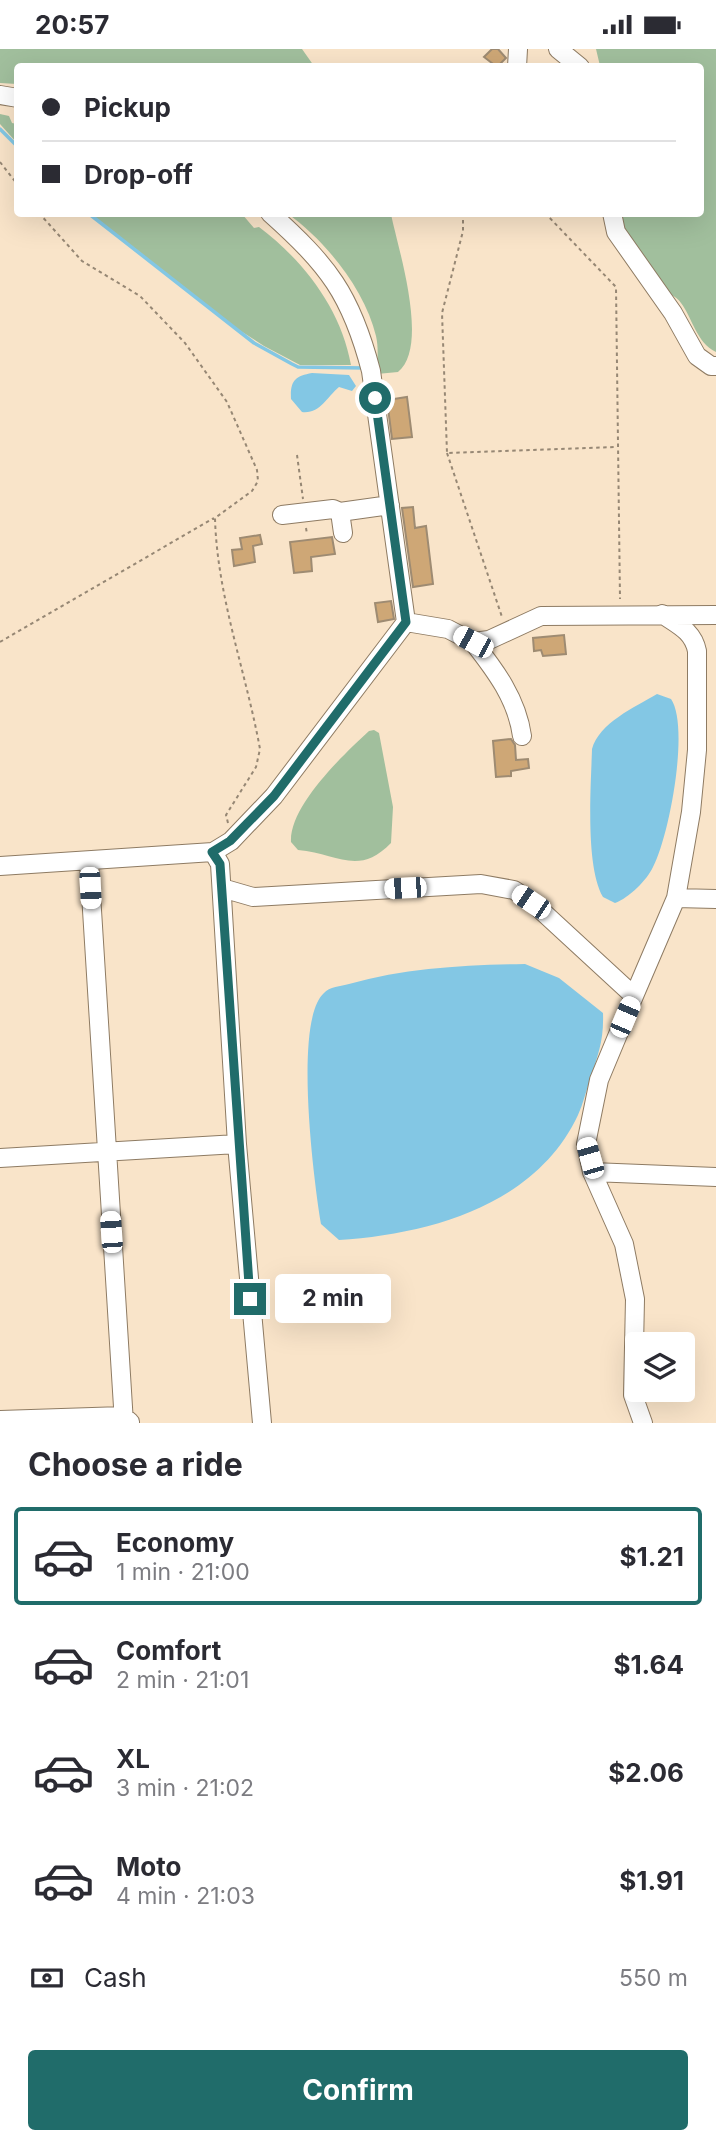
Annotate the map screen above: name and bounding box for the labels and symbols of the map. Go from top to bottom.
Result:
route start [359,382,391,414]
car [450,623,497,661]
car [79,866,102,910]
car [384,876,427,900]
car [508,882,555,922]
car [608,994,643,1040]
car [575,1135,606,1181]
car [100,1210,123,1254]
callout: 2 min [274,1275,390,1323]
route end [234,1283,266,1315]

